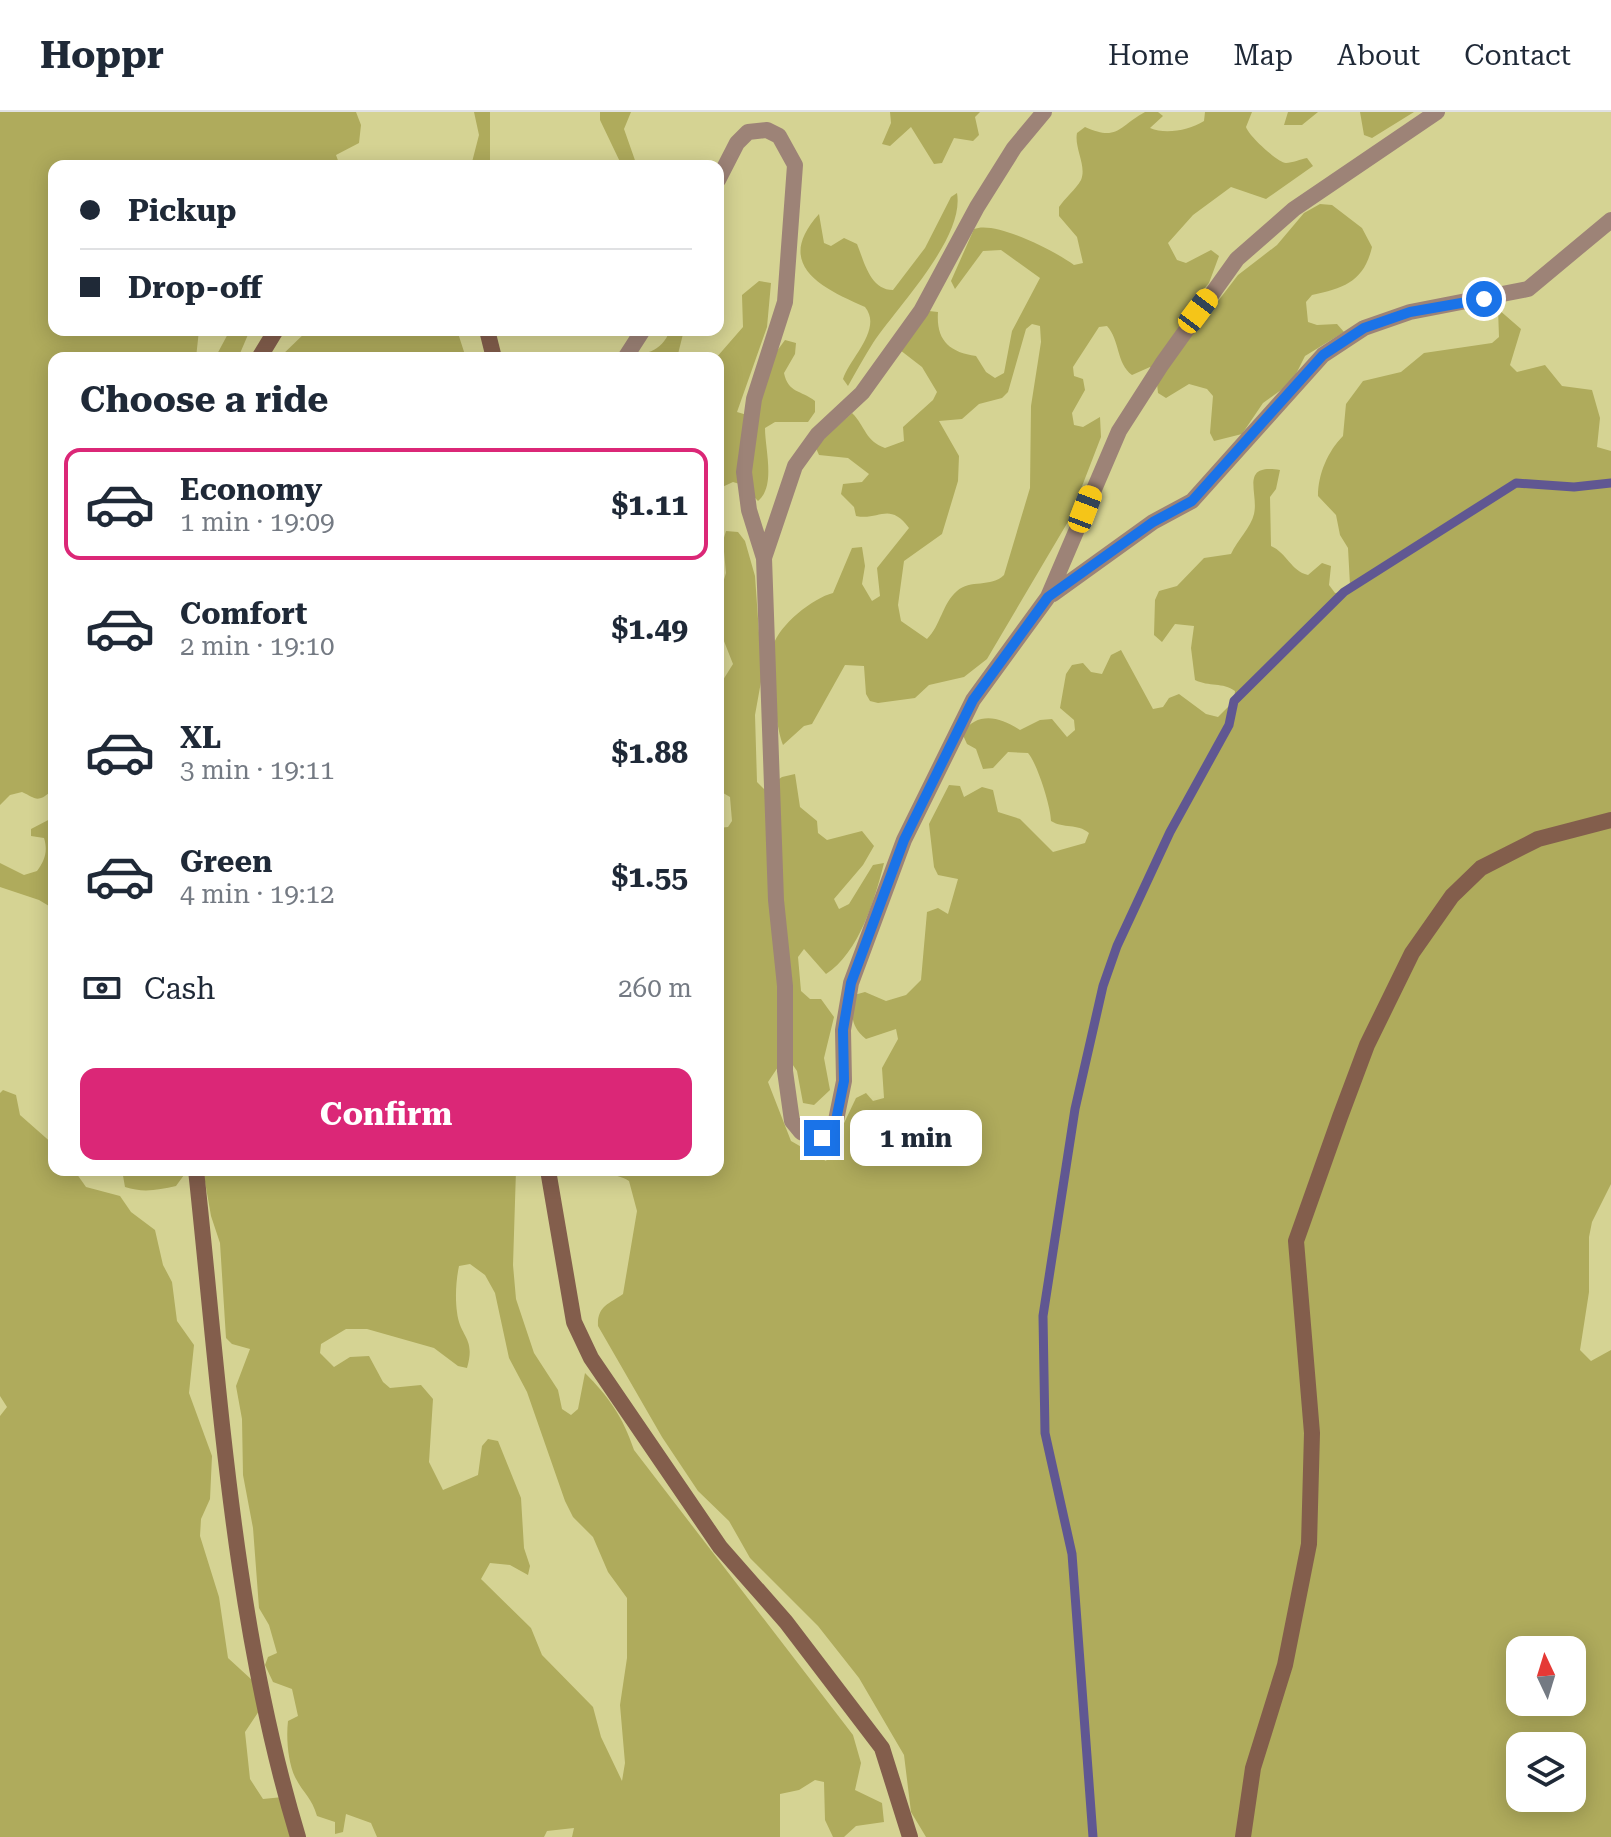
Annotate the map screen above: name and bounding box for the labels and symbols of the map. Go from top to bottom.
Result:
route start [1466,281,1502,317]
car [1174,285,1222,337]
car [1065,482,1105,536]
callout: 1 min [850,1110,982,1166]
route end [804,1120,840,1156]
north arrow [1506,1636,1586,1716]

